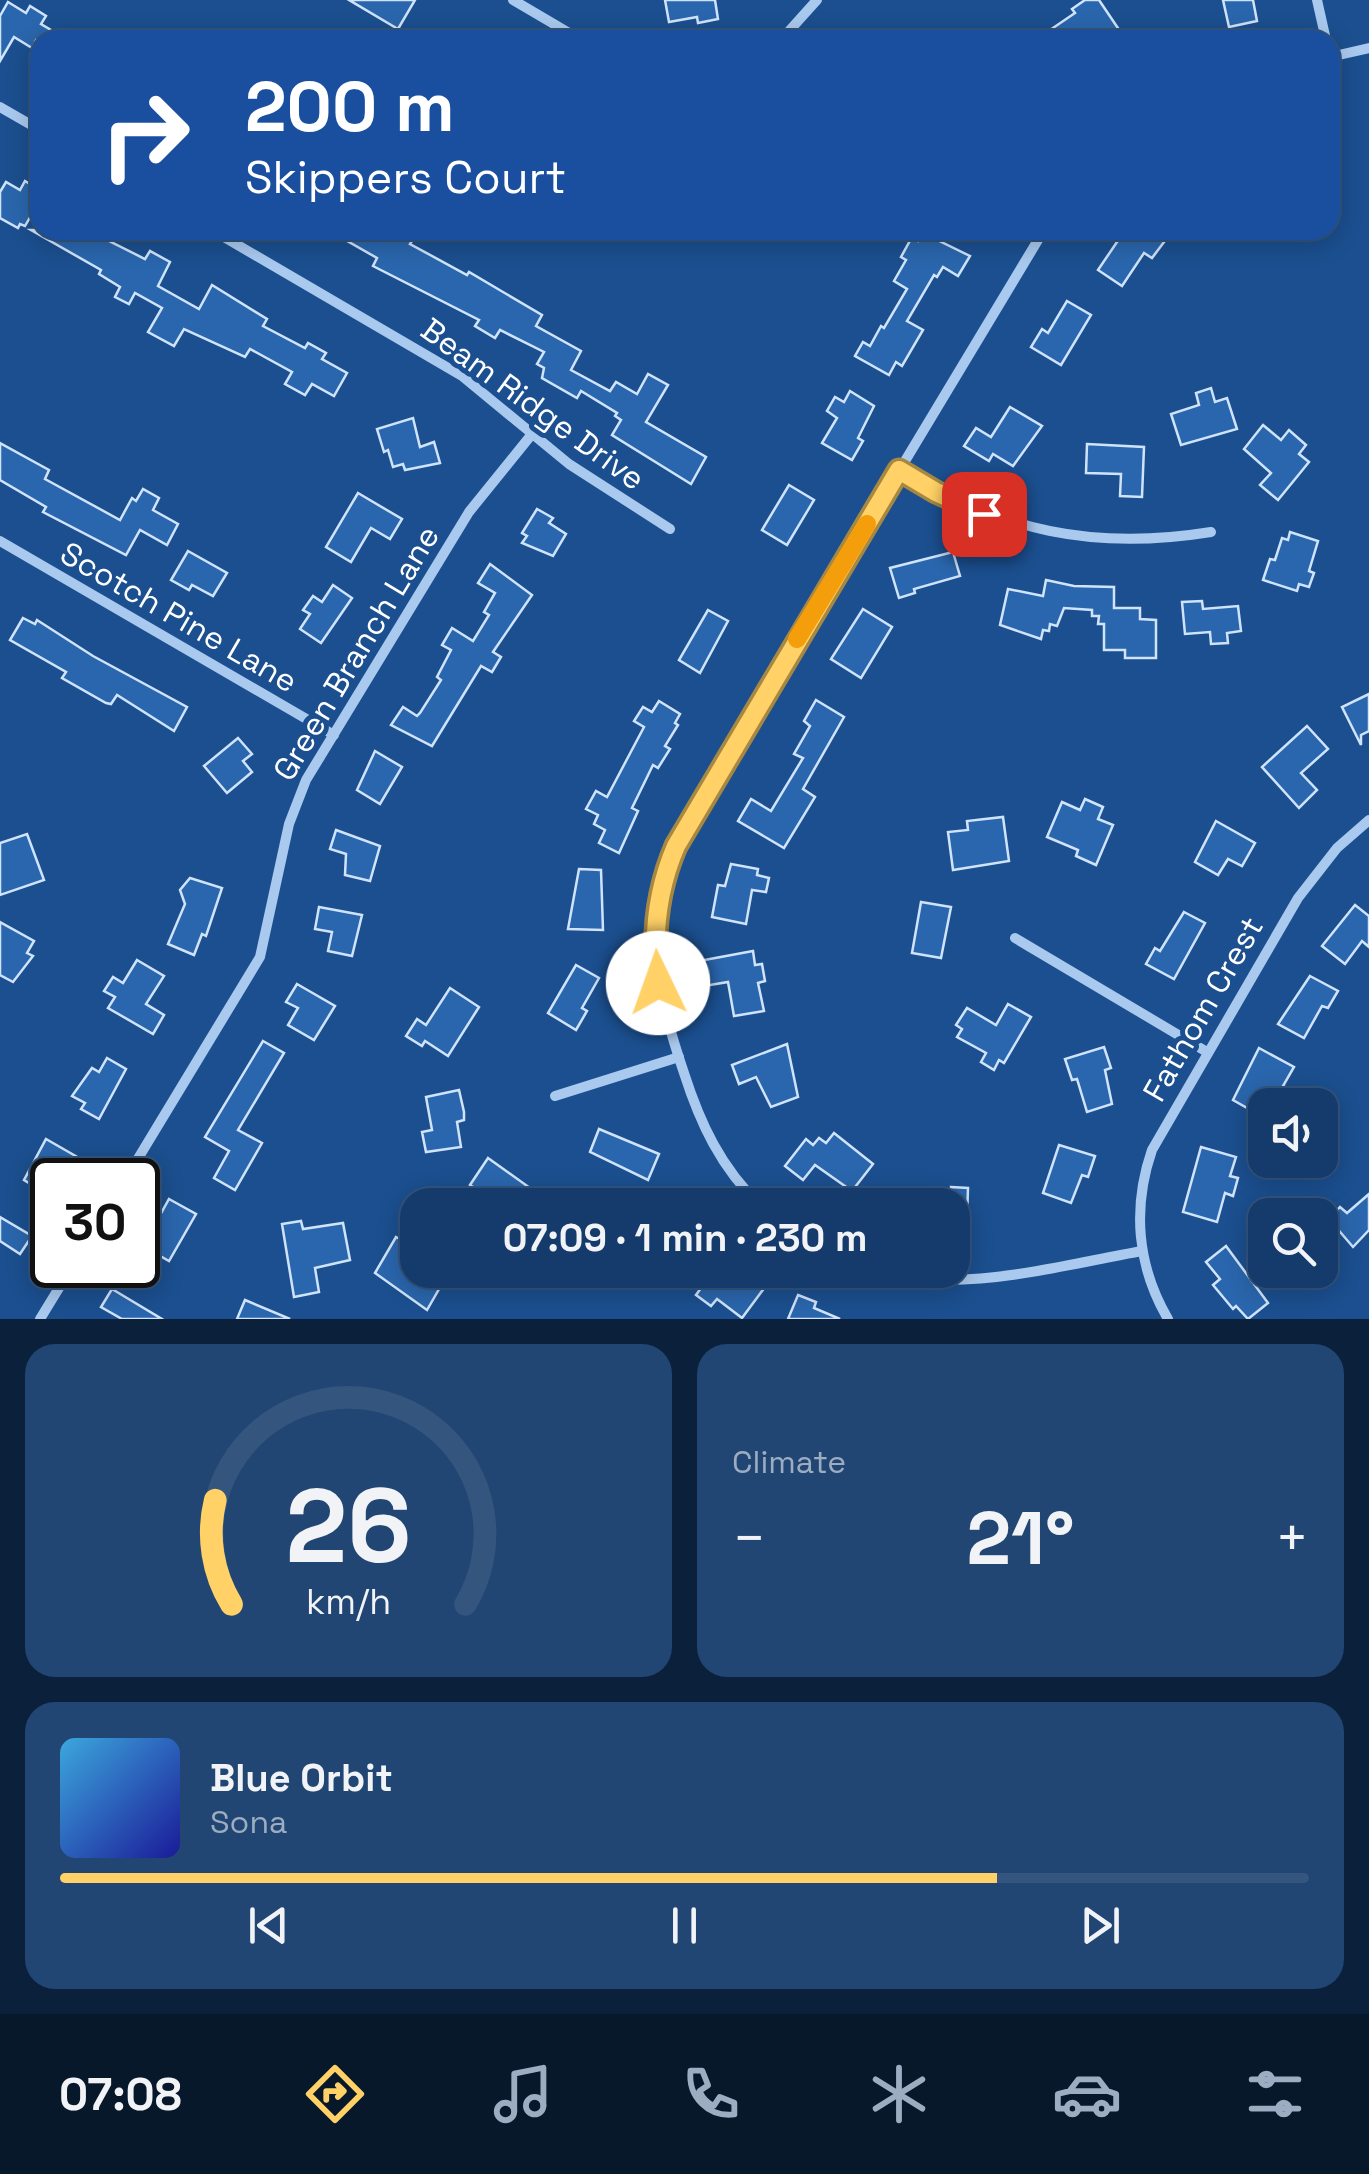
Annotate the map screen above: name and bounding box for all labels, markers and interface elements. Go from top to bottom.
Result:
text: 200 m [245,62,455,151]
icon: right [80,70,210,200]
text: Skippers Court [245,149,566,206]
street label: Beam Ridge Drive [413,309,653,499]
pin [942,472,1027,557]
icon: arrive [957,487,1012,542]
street label: Green Branch Lane [264,518,448,788]
street label: Scotch Pine Lane [53,533,305,701]
street label: Fathom Crest [1134,910,1272,1108]
position arrow [606,931,710,1035]
map controls [1248,1088,1338,1288]
button: sound [1248,1088,1338,1178]
speed limit sign: 30 [30,1158,160,1288]
button: search [1248,1198,1338,1288]
text: 07:09 · 1 min · 230 m [503,1214,867,1262]
text: Climate [732,1442,846,1482]
text: 26 [285,1460,412,1592]
text: 21° [966,1490,1075,1586]
text: − [732,1503,766,1573]
text: + [1275,1503,1309,1573]
text: km/h [306,1579,391,1624]
text: Blue Orbit [210,1754,393,1802]
text: Sona [210,1802,287,1842]
icon: previous [241,1898,296,1953]
icon: pause [657,1898,712,1953]
icon: next [1073,1898,1128,1953]
icon: directions [300,2059,370,2129]
icon: music [488,2059,558,2129]
icon: phone [676,2059,746,2129]
icon: climate [864,2059,934,2129]
icon: car [1052,2059,1122,2129]
icon: filters [1240,2059,1310,2129]
text: 07:08 [59,2066,182,2123]

